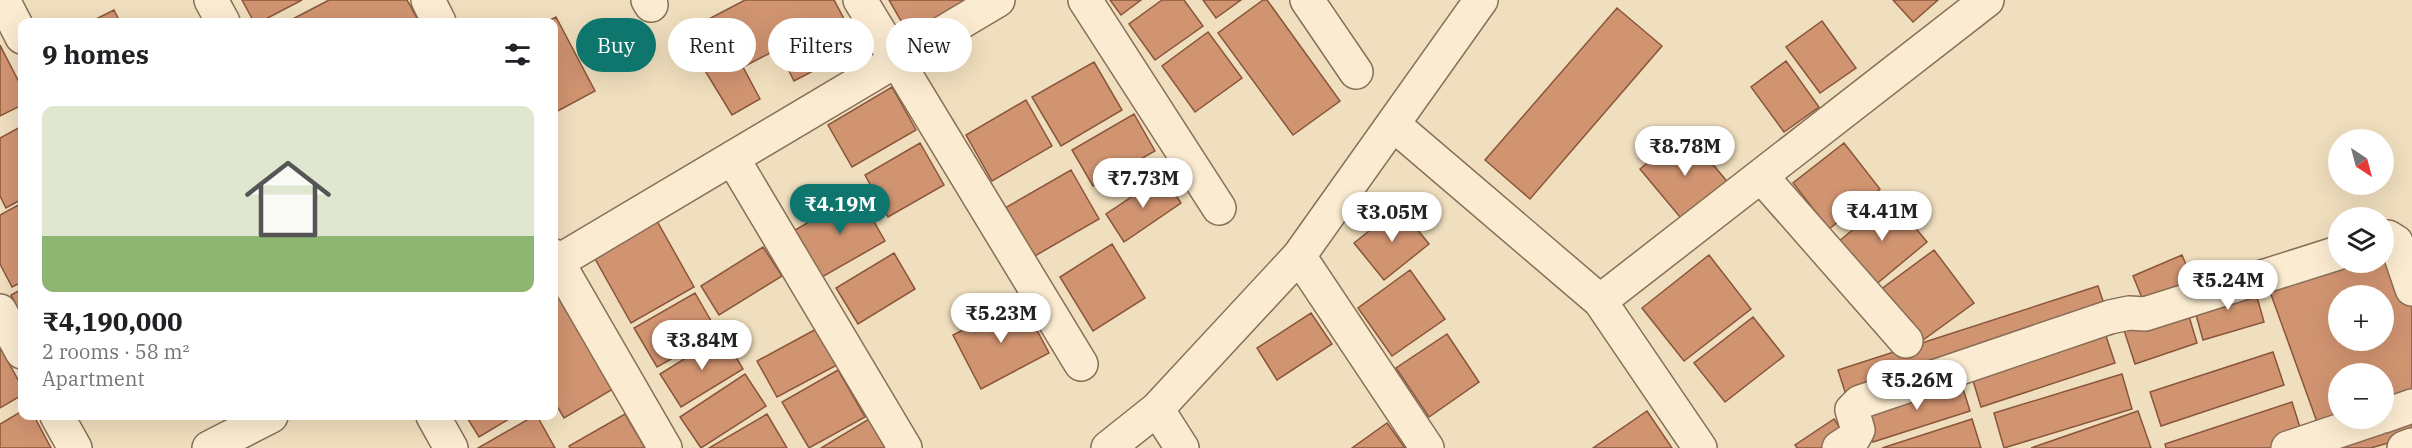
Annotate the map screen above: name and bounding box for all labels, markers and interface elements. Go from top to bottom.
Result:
chip: Buy [576,18,656,72]
chip: Rent [668,18,756,72]
chip: Filters [768,18,874,72]
chip: New [886,18,972,72]
text: 9 homes [42,37,149,71]
icon: filters [501,38,534,71]
pin: ₹8.78M [1636,126,1734,177]
north arrow [2328,129,2394,195]
map controls [2328,129,2394,429]
text: ₹8.78M [1649,132,1721,159]
icon: home [234,145,342,253]
pin: ₹7.73M [1094,158,1192,209]
text: ₹7.73M [1107,164,1179,191]
pin: ₹4.19M [791,184,889,235]
text: ₹4.19M [804,190,876,217]
pin: ₹4.41M [1833,191,1931,242]
pin: ₹3.05M [1343,192,1441,243]
text: ₹4.41M [1846,197,1918,224]
text: ₹3.05M [1356,198,1428,225]
button: layers [2328,207,2394,273]
pin: ₹5.24M [2179,260,2277,311]
text: ₹5.24M [2192,266,2264,293]
button: + [2328,285,2394,351]
pin: ₹5.23M [952,293,1050,344]
text: ₹5.23M [965,299,1037,326]
text: ₹4,190,000 [42,304,183,338]
pin: ₹3.84M [653,320,751,371]
text: ₹3.84M [666,326,738,353]
text: 2 rooms · 58 m² [42,338,189,365]
pin: ₹5.26M [1868,360,1966,411]
button: − [2328,363,2394,429]
text: Apartment [42,365,145,392]
text: ₹5.26M [1881,366,1953,393]

